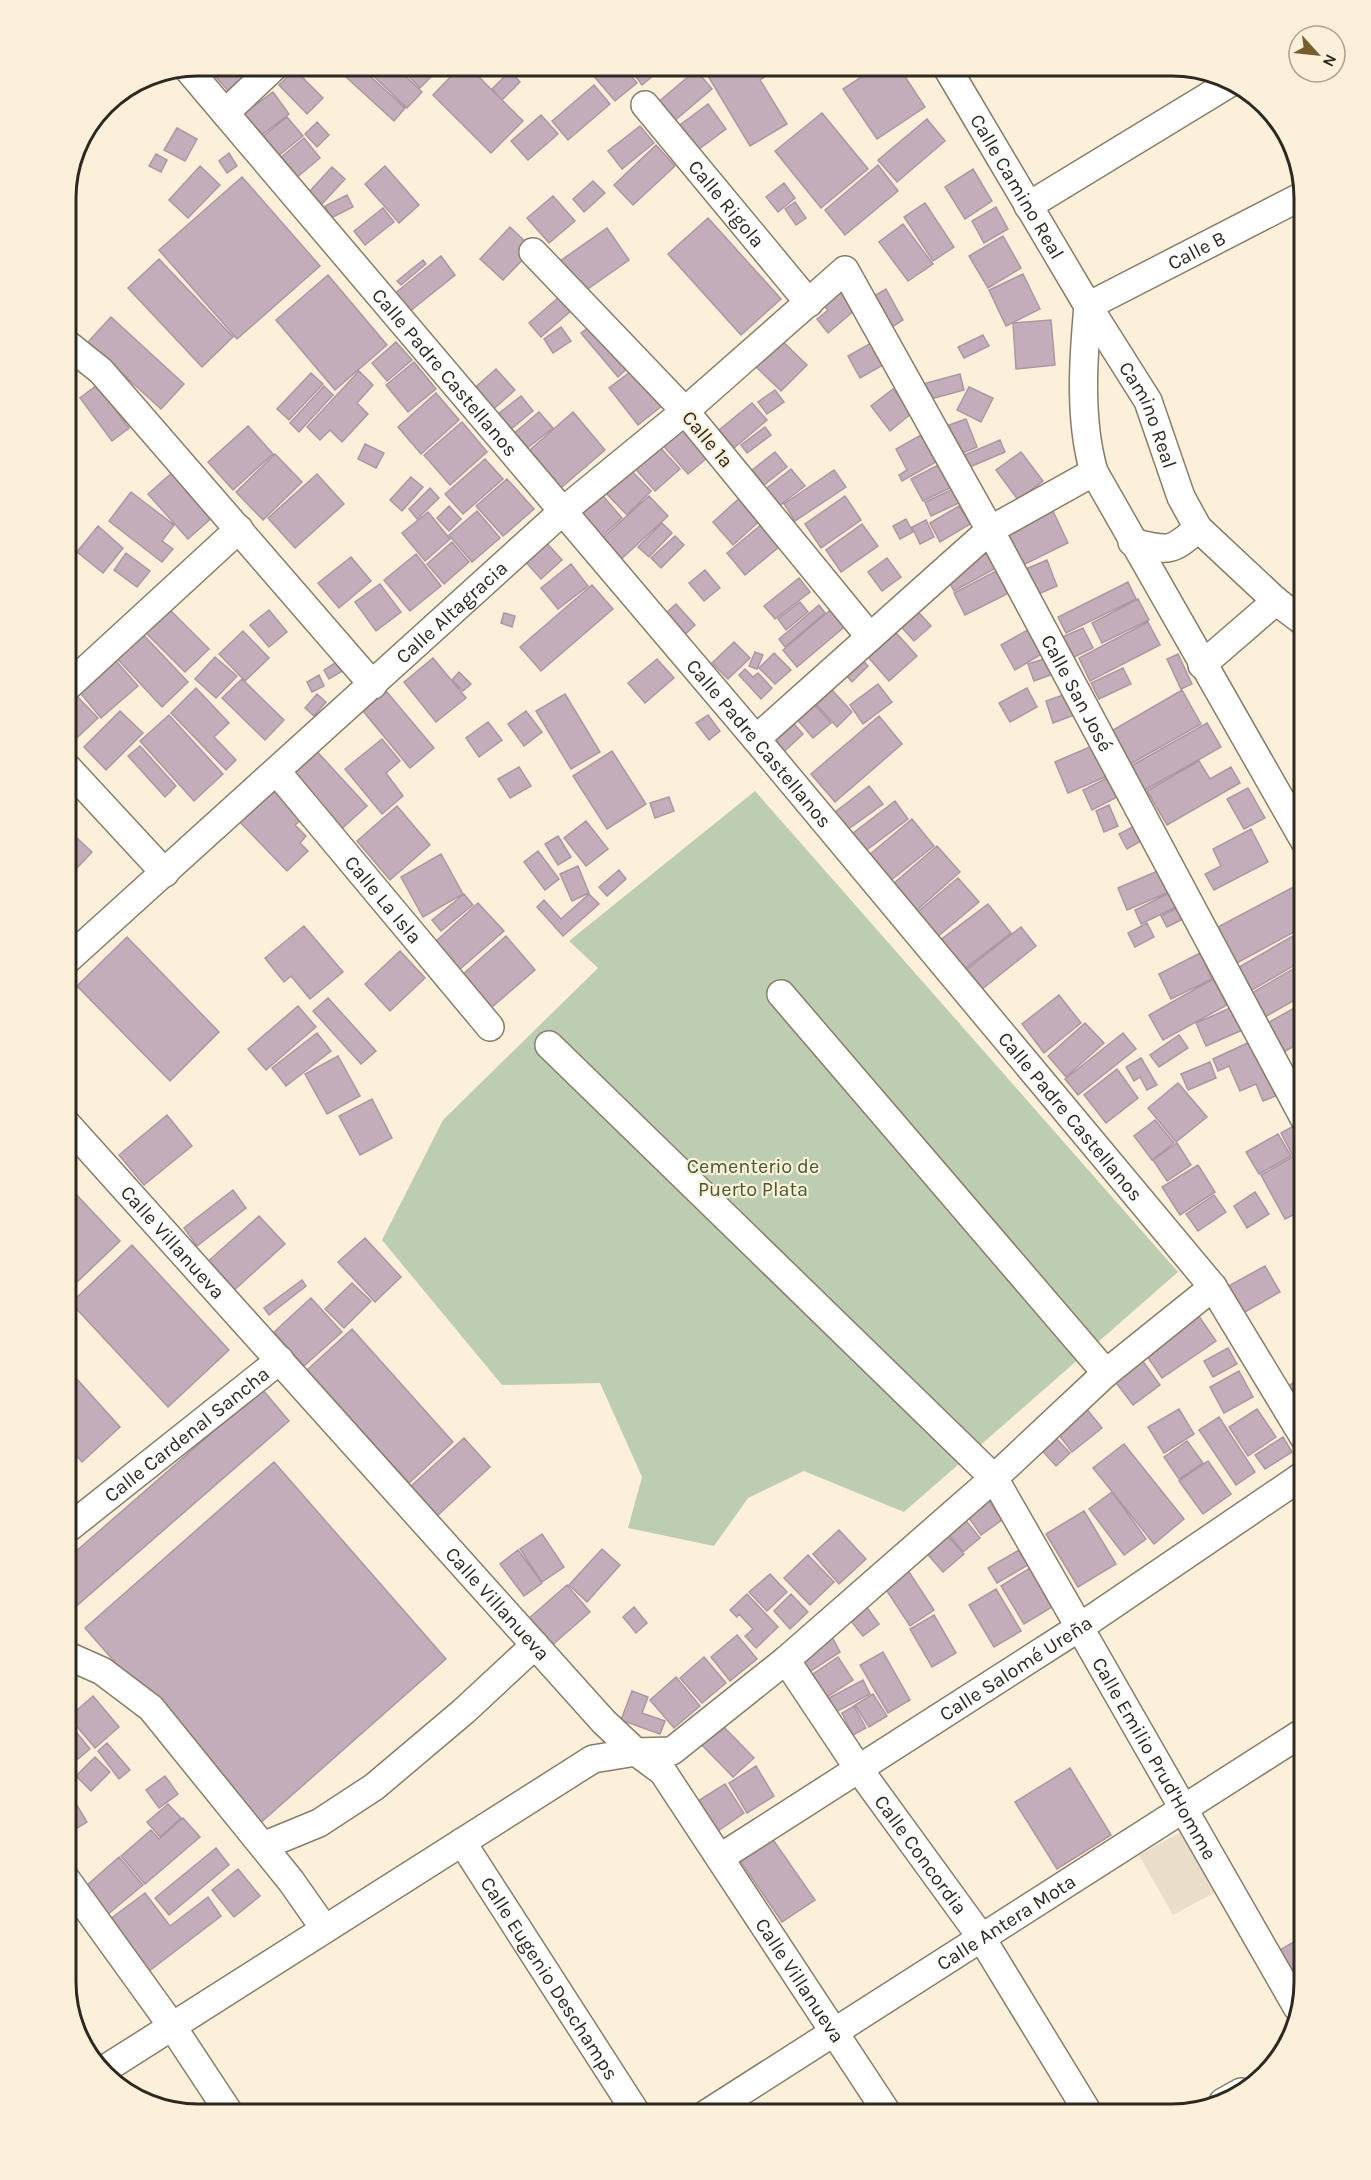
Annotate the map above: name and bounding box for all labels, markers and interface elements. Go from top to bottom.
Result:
north arrow [1287,24,1347,84]
text: N [1319,51,1341,70]
street label: Calle Camino Real [965,110,1069,263]
street label: Calle Rigola [683,156,769,252]
street label: Calle B [1164,226,1230,275]
street label: Calle Padre Castellanos [367,284,522,461]
street label: Camino Real [1114,357,1181,471]
street label: Calle 1ª [677,406,738,472]
street label: Calle Altagracia [391,556,512,669]
street label: Calle San José [1036,631,1117,756]
street label: Calle Padre Castellanos [681,655,836,833]
street label: Calle La Isla [340,851,426,948]
street label: Calle Padre Castellanos [993,1027,1147,1206]
park label: Cementerio de Puerto Plata [687,1155,819,1201]
street label: Calle Villanueva [116,1181,229,1304]
street label: Calle Cardenal Sancha [100,1362,274,1507]
street label: Calle Villanueva [440,1542,554,1665]
street label: Calle Salomé Ureña [935,1611,1097,1726]
street label: Calle Emilio Prud'Homme [1087,1653,1221,1864]
street label: Calle Concordia [870,1791,972,1919]
street label: Calle Antera Mota [932,1870,1080,1976]
street label: Calle Eugenio Deschamps [476,1873,623,2084]
street label: Calle Villanueva [750,1914,849,2047]

